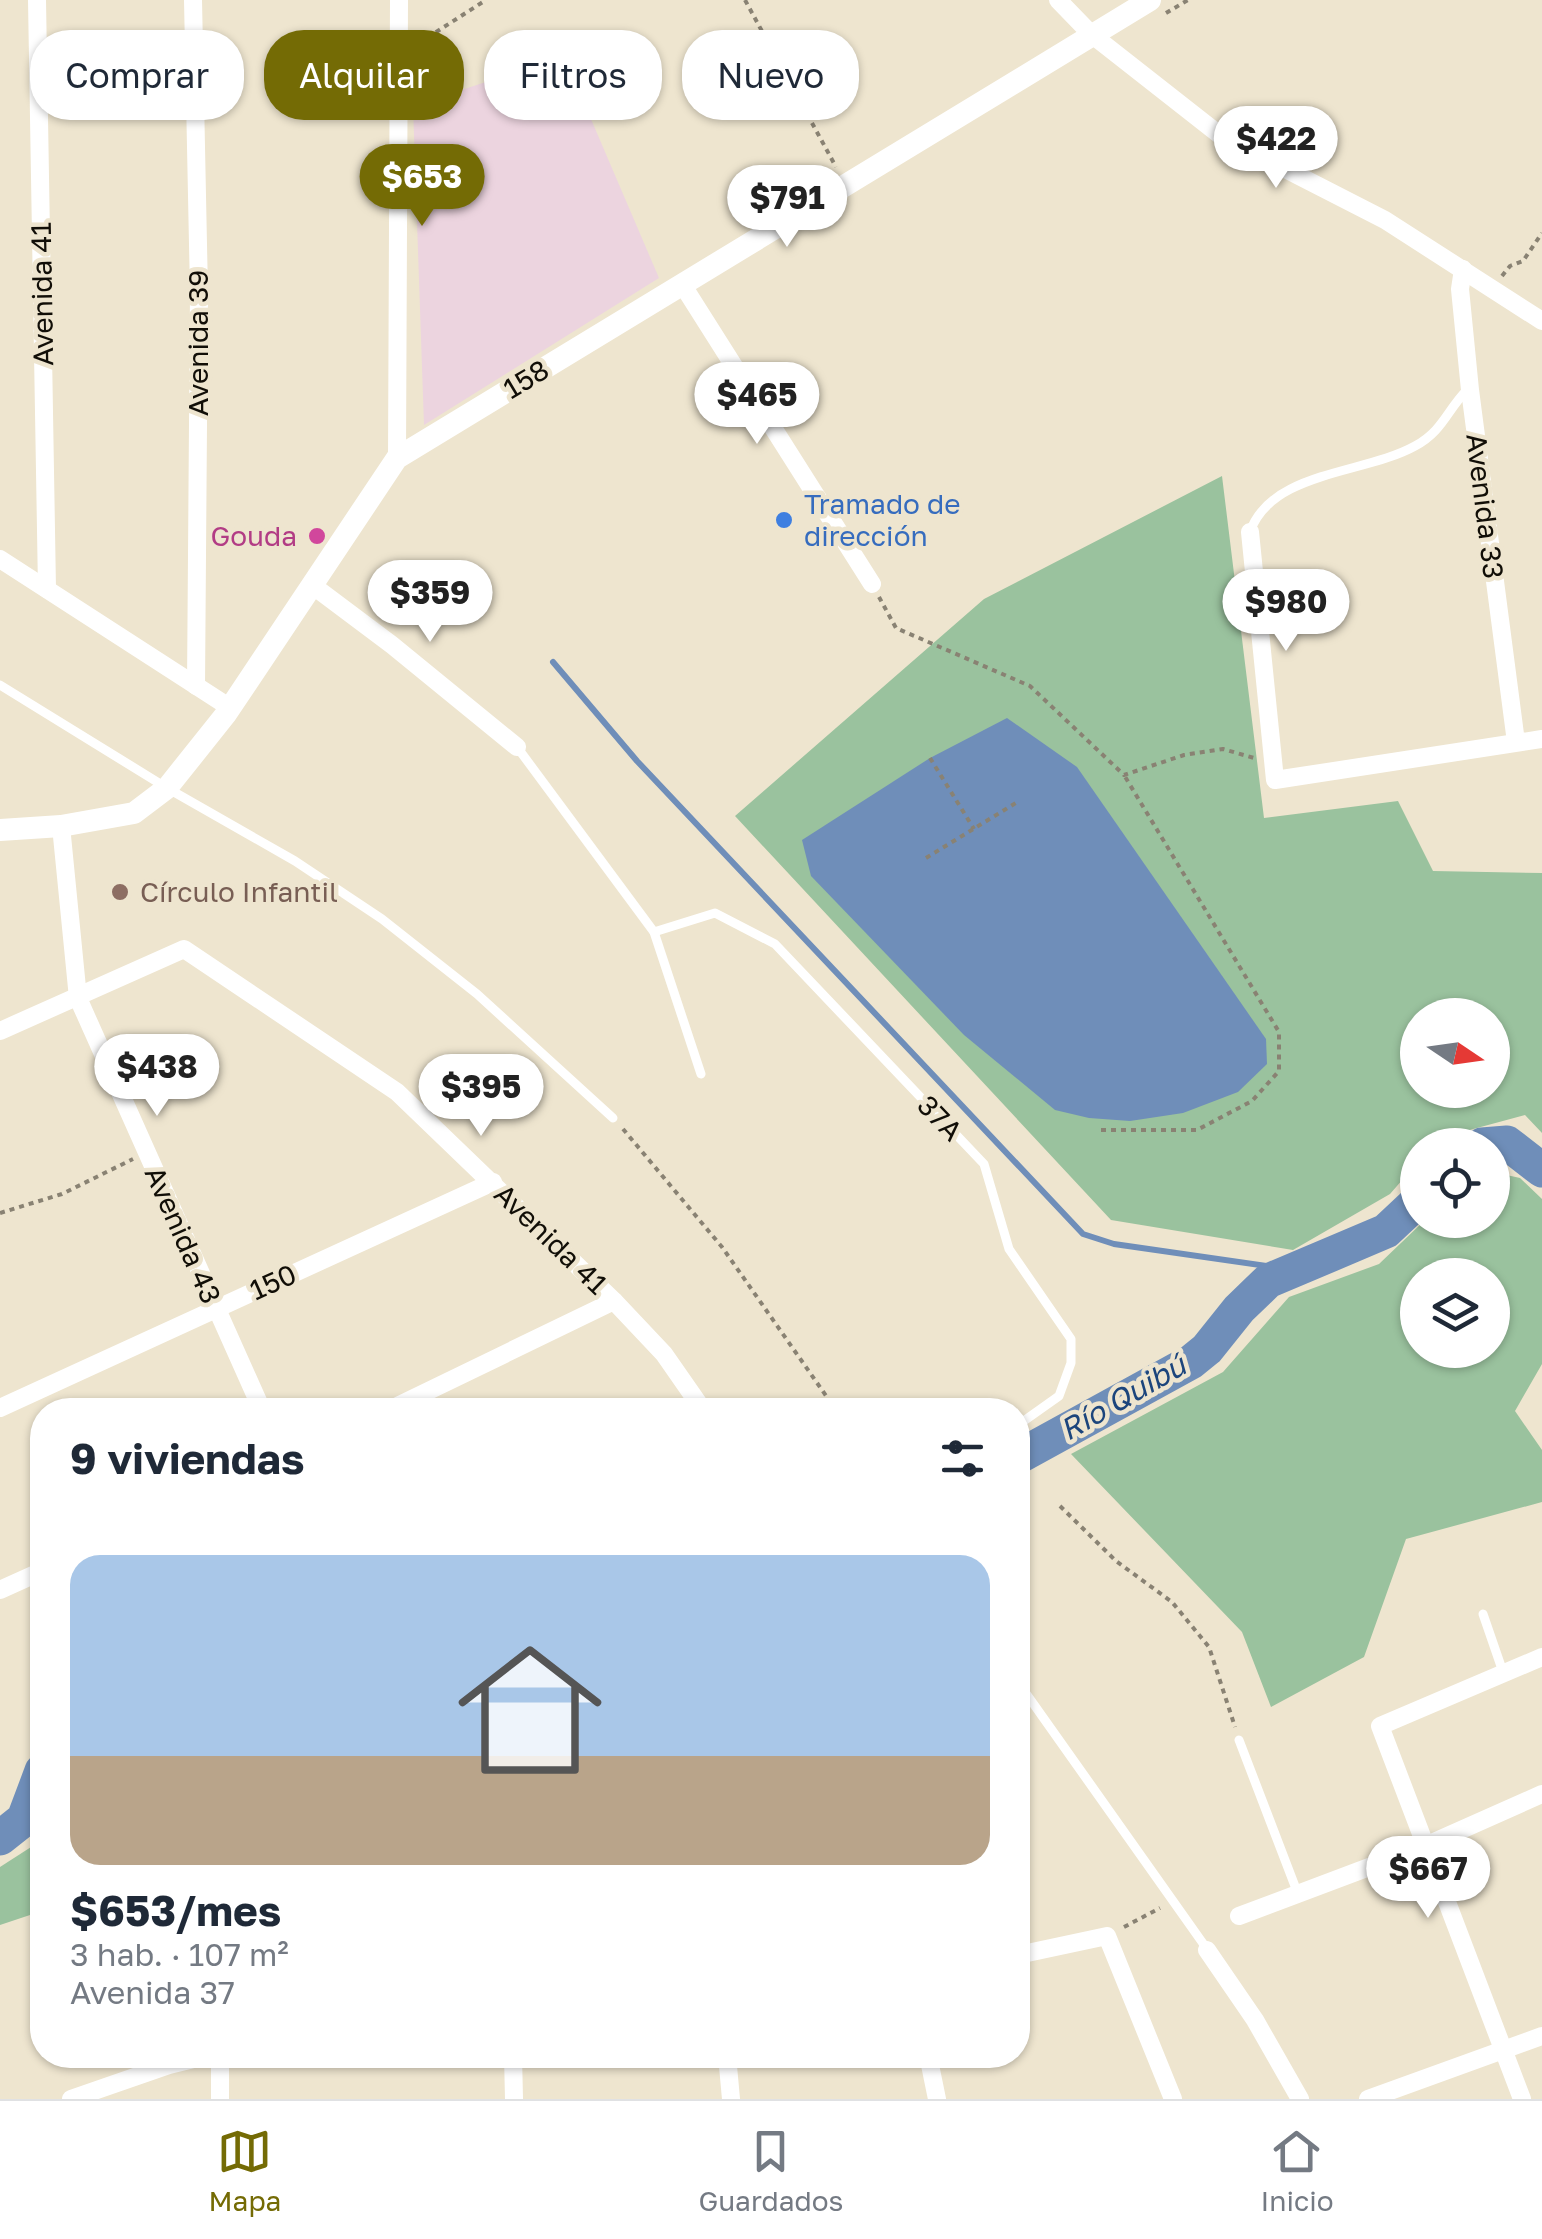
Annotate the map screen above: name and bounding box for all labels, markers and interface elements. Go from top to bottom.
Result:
chip: Comprar [30,30,244,120]
chip: Alquilar [264,30,464,120]
chip: Filtros [484,30,662,120]
chip: Nuevo [682,30,859,120]
pin: $422 [1217,106,1335,191]
text: $422 [1236,119,1316,157]
pin: $653 [363,144,481,229]
text: $653 [382,157,462,195]
pin: $791 [728,165,846,250]
text: $791 [749,178,825,216]
street label: Avenida 41 [24,222,59,366]
street label: Avenida 39 [181,270,214,416]
street label: 158 [497,352,554,405]
pin: $465 [698,362,816,447]
text: $465 [716,375,798,413]
street label: Avenida 33 [1460,431,1511,580]
place label: Tramado de dirección [804,487,960,552]
marker: Tramado de dirección [773,509,795,531]
place label: Gouda [210,519,297,552]
marker: Gouda [306,525,328,547]
pin: $359 [371,560,489,645]
pin: $980 [1227,569,1345,654]
text: $359 [390,573,470,611]
text: $980 [1244,582,1328,620]
place label: Círculo Infantil [140,875,338,908]
marker: Círculo Infantil [109,881,131,903]
north arrow [1400,998,1510,1108]
map controls [1400,998,1510,1368]
pin: $438 [98,1034,216,1119]
text: $438 [116,1047,198,1085]
pin: $395 [422,1054,540,1139]
text: $395 [441,1067,521,1105]
street label: 37A [911,1088,970,1147]
button: locate [1400,1128,1510,1238]
street label: Avenida 43 [139,1161,228,1309]
street label: Avenida 41 [488,1177,615,1300]
street label: 150 [245,1257,301,1306]
button: layers [1400,1258,1510,1368]
water label: Río Quibú [1053,1345,1194,1447]
icon: filters [935,1431,990,1486]
text: 9 viviendas [70,1433,305,1483]
icon: home [440,1620,620,1800]
pin: $667 [1369,1836,1487,1921]
text: $667 [1388,1849,1468,1887]
text: $653/mes [70,1885,281,1935]
text: 3 hab. · 107 m² [70,1935,289,1973]
text: Avenida 37 [70,1973,235,2011]
tab: Mapa [208,2124,281,2217]
tab: Guardados [698,2124,843,2217]
tab: Inicio [1260,2124,1334,2217]

